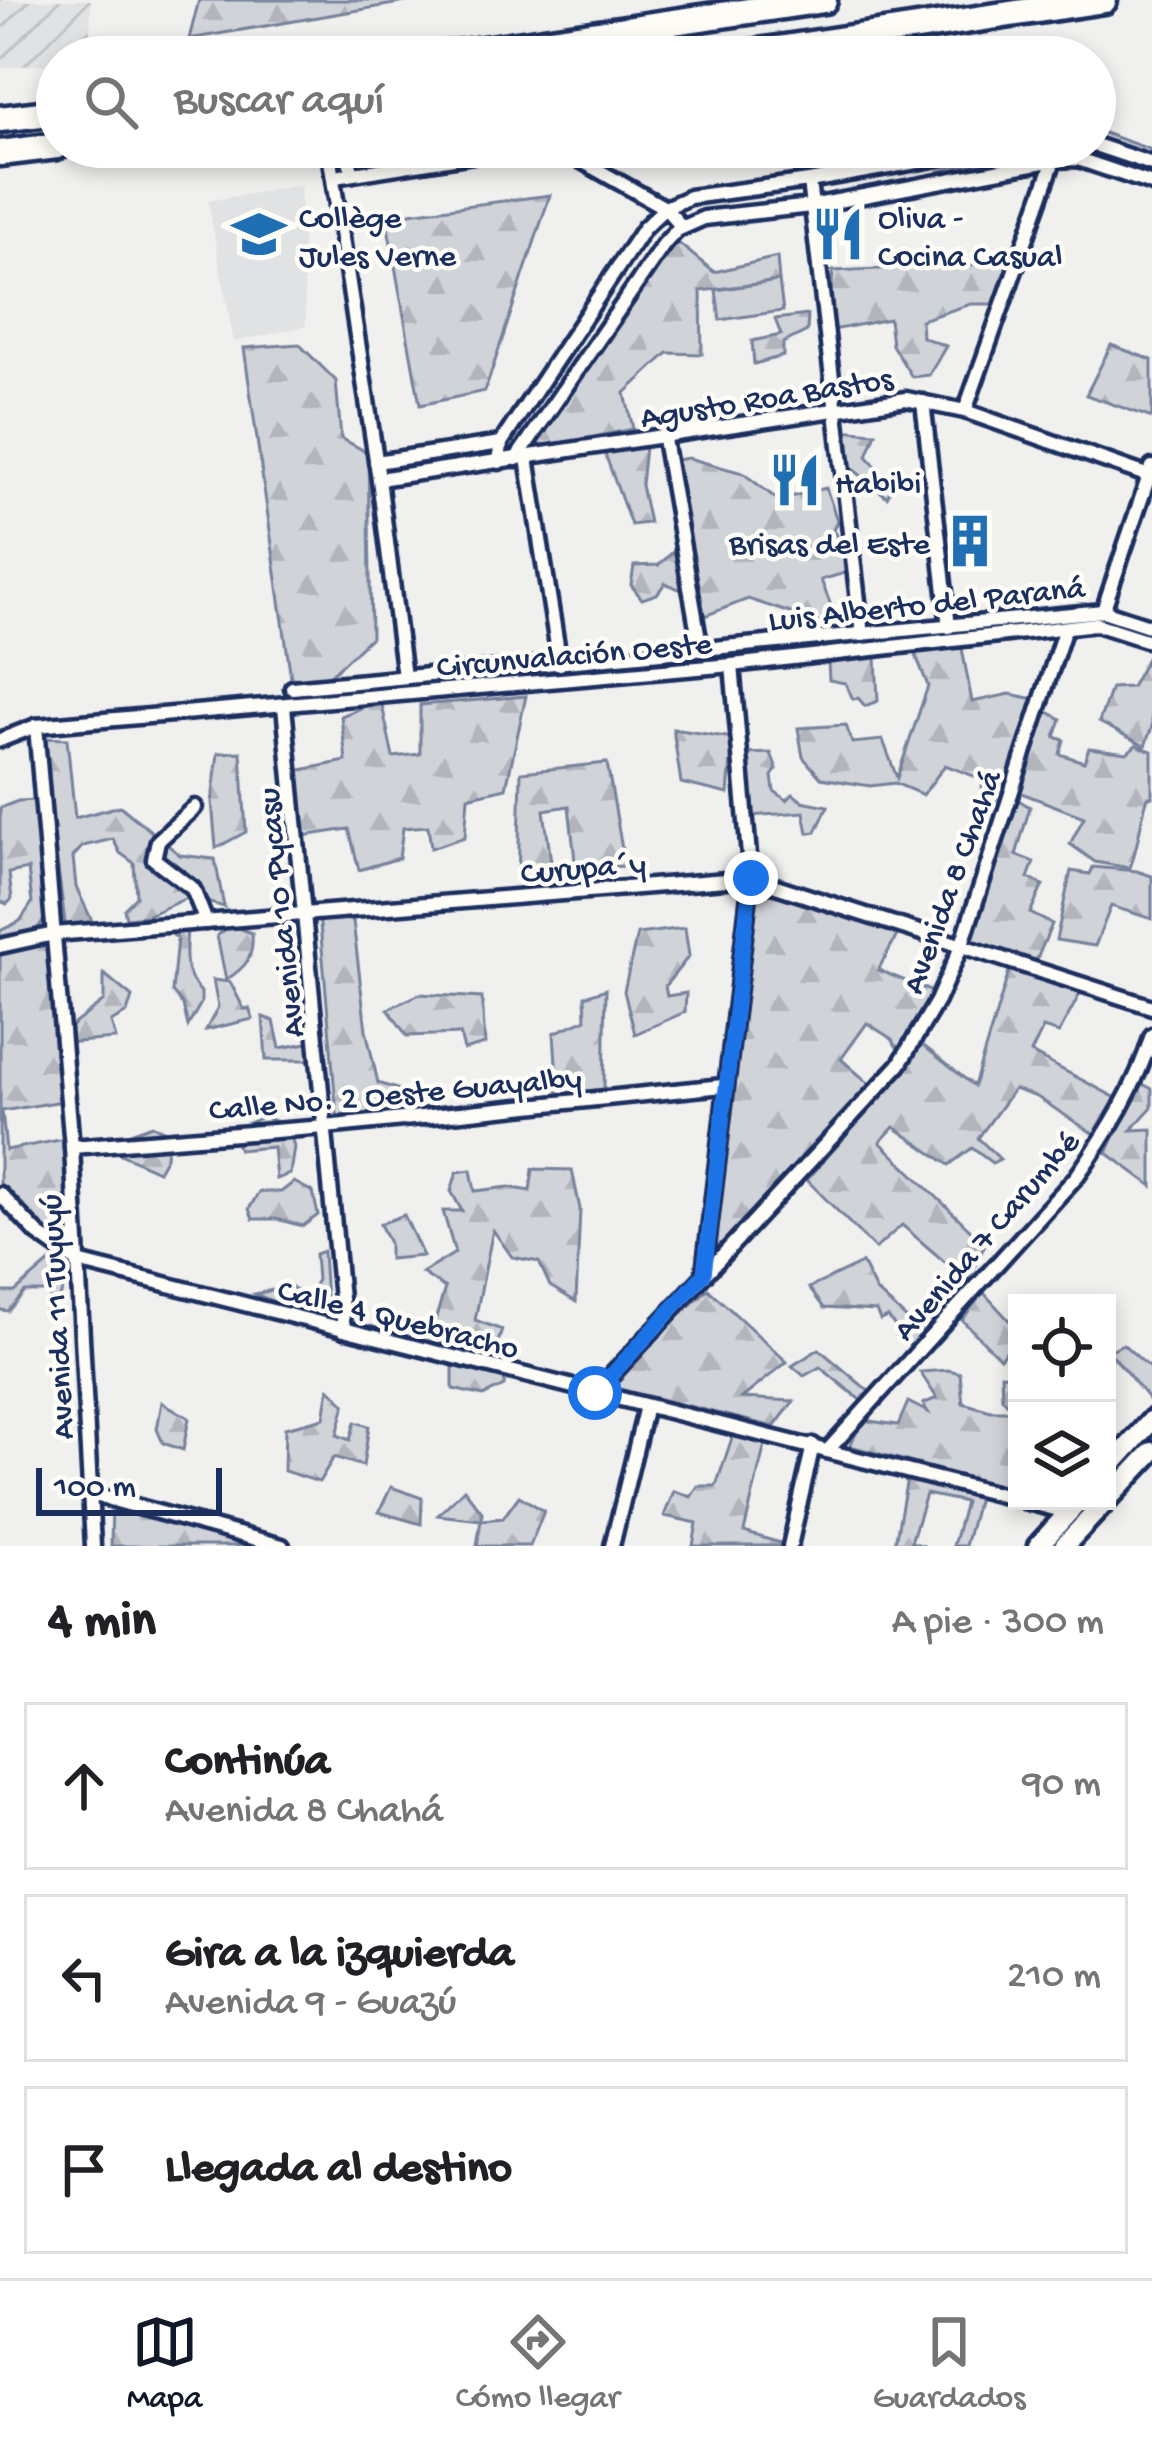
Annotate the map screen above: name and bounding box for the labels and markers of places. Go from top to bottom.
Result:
place label: Collège Jules Verne [299,202,457,278]
place label: Oliva - Cocina Casual [878,202,1063,278]
school or university icon: Collège Jules Verne [230,205,288,263]
restaurant icon: Oliva - Cocina Casual [809,205,867,263]
restaurant icon: Habibi [766,451,824,509]
place label: Habibi [835,467,921,505]
building icon: Brisas del Este [941,512,999,570]
place label: Brisas del Este [728,528,931,566]

